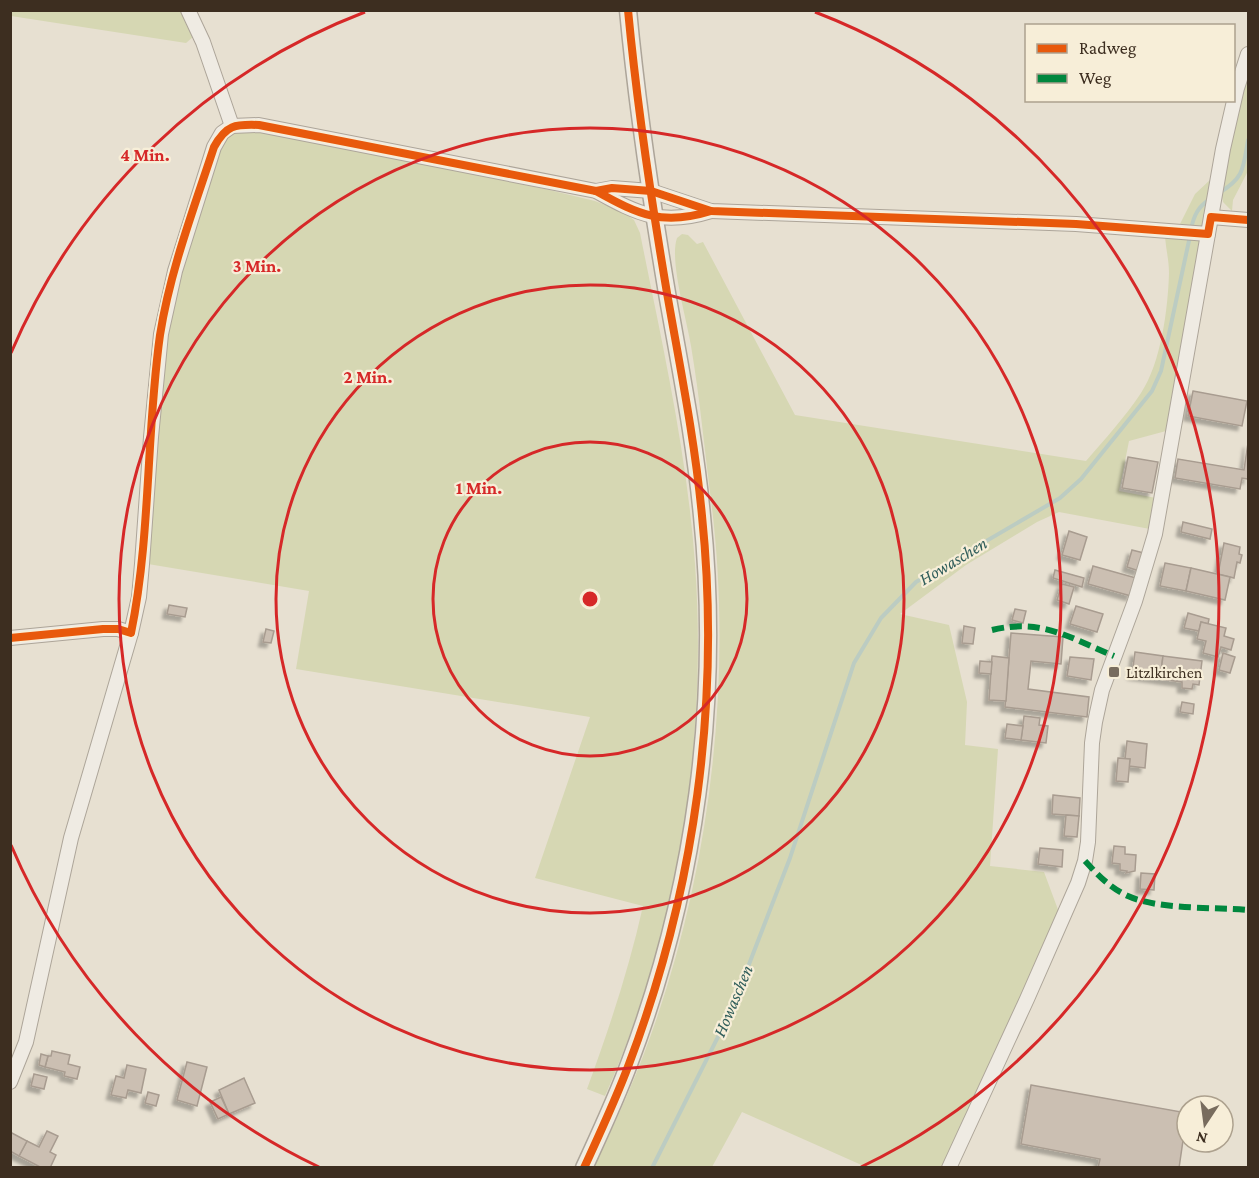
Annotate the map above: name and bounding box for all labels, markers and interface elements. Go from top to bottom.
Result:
legend [1025,24,1235,102]
text: Radweg [1079,38,1137,58]
text: Weg [1079,68,1112,88]
text: 4 Min. [120,145,170,165]
text: 3 Min. [233,256,281,276]
text: 2 Min. [344,367,392,387]
text: 1 Min. [456,478,502,498]
water label: Howaschen [915,533,991,589]
centre of rings [580,589,600,609]
place label: Litzlkirchen [1126,664,1203,681]
marker: Litzlkirchen [1107,665,1121,679]
water label: Howaschen [709,962,757,1040]
north arrow [1175,1094,1235,1154]
text: N [1194,1129,1209,1148]

